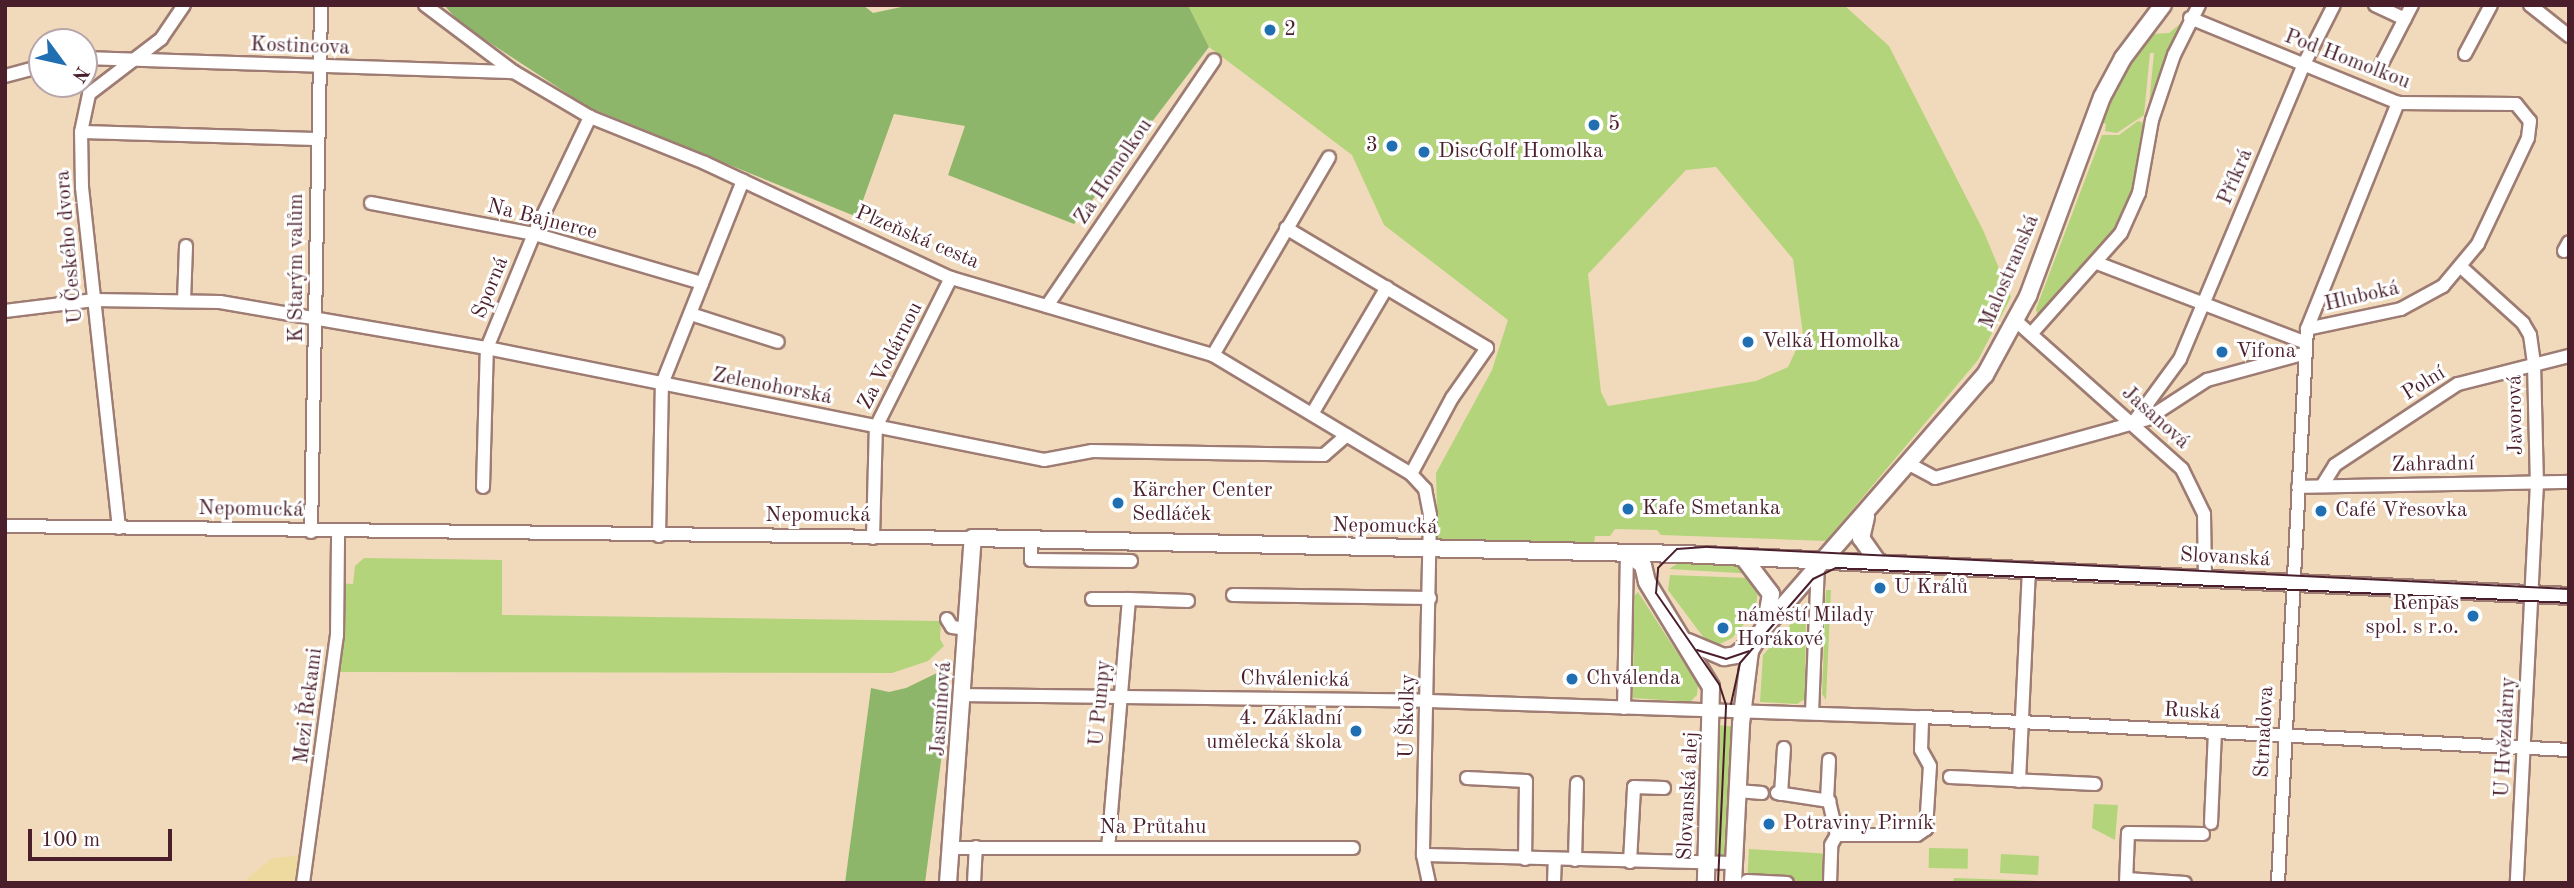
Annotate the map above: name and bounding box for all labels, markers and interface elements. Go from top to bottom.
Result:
place label: 2 [1284,17,1296,43]
marker: 2 [1262,22,1278,38]
street label: Pod Homolkou [2281,24,2413,96]
north arrow [28,28,98,98]
street label: Kostincova [250,33,350,61]
text: N [67,62,91,85]
place label: 5 [1608,112,1620,138]
street label: Za Homolkou [1069,114,1159,230]
marker: 5 [1586,117,1602,133]
place label: 3 [1366,133,1378,159]
marker: 3 [1384,138,1400,154]
place label: DiscGolf Homolka [1438,139,1603,165]
marker: DiscGolf Homolka [1416,144,1432,160]
street label: Příkrá [2213,145,2259,209]
street label: U Českého dvora [51,169,89,325]
street label: K Starým valům [284,193,310,343]
street label: Na Bajnerce [484,194,600,246]
street label: Plzeňská cesta [851,201,983,275]
street label: Malostranská [1975,211,2045,333]
street label: Sporná [467,253,515,323]
street label: Hluboká [2322,276,2402,318]
street label: Za Vodárnou [853,298,929,414]
place label: Velká Homolka [1762,329,1900,355]
marker: Velká Homolka [1740,334,1756,350]
place label: Vifona [2236,339,2296,365]
marker: Vifona [2214,344,2230,360]
street label: Polní [2398,361,2450,407]
street label: Zelenohorská [710,363,834,411]
street label: Javorová [2503,375,2529,455]
street label: Jasanová [2116,381,2194,455]
street label: Zahradní [2392,452,2474,478]
place label: Kärcher Center Sedláček [1132,478,1272,528]
marker: Kärcher Center Sedláček [1110,495,1126,511]
street label: Nepomucká [198,496,304,524]
place label: Kafe Smetanka [1642,496,1780,522]
place label: Café Vřesovka [2335,498,2467,524]
marker: Kafe Smetanka [1620,501,1636,517]
street label: Nepomucká [765,503,871,529]
marker: Café Vřesovka [2313,503,2329,519]
street label: Nepomucká [1332,513,1438,541]
street label: Slovanská [2179,543,2271,573]
place label: U Králů [1894,575,1968,601]
marker: U Králů [1872,580,1888,596]
place label: Renpas spol. s r.o. [2365,591,2459,641]
place label: náměstí Milady Horákové [1737,603,1874,653]
marker: Renpas spol. s r.o. [2465,608,2481,624]
marker: náměstí Milady Horákové [1715,620,1731,636]
street label: Mezi Řekami [289,647,329,765]
street label: U Pumpy [1085,659,1117,747]
street label: Jasmínová [926,661,958,757]
street label: Chválenická [1240,666,1350,694]
place label: Chválenda [1586,666,1680,692]
marker: Chválenda [1564,671,1580,687]
street label: U Školky [1395,674,1421,758]
street label: U Hvězdárny [2490,676,2522,798]
street label: Strnadova [2250,685,2280,779]
street label: Ruská [2163,698,2221,726]
place label: 4. Základní umělecká škola [1206,706,1342,756]
marker: 4. Základní umělecká škola [1348,723,1364,739]
street label: Slovanská alej [1673,731,1705,861]
place label: Potraviny Pirník [1783,811,1934,837]
scale bar [32,814,175,858]
street label: Na Průtahu [1100,815,1206,841]
marker: Potraviny Pirník [1761,816,1777,832]
text: 100 m [41,830,100,851]

